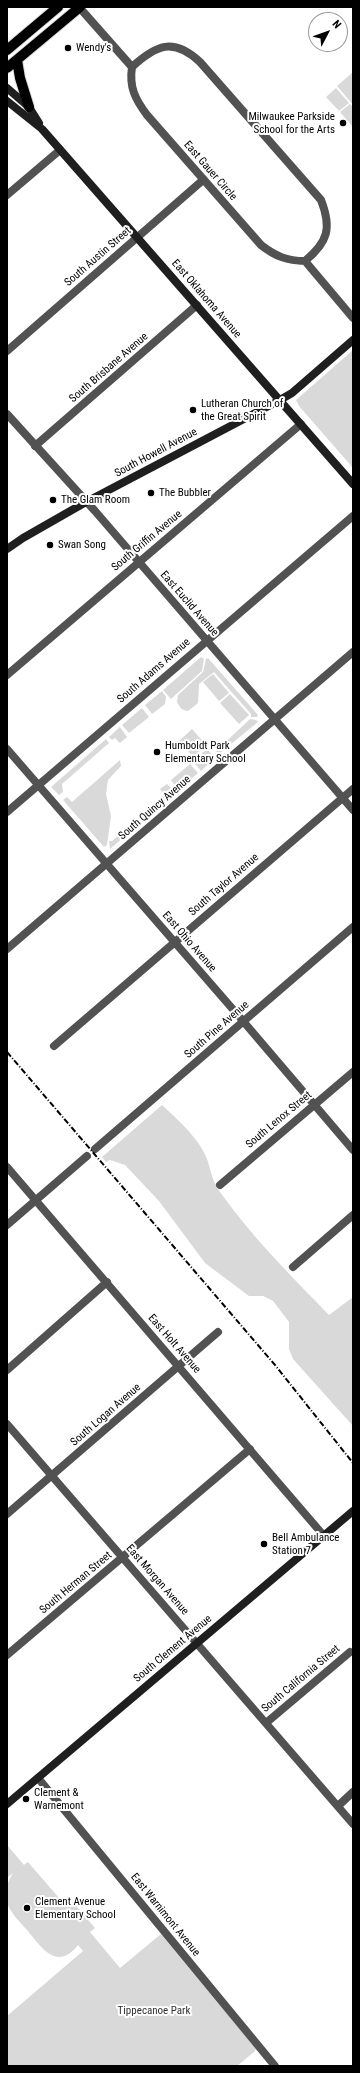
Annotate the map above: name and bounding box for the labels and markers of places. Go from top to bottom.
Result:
place label: Wendy's [76,41,111,55]
marker: Wendy's [63,43,73,53]
place label: Milwaukee Parkside School for the Arts [248,110,335,136]
marker: Milwaukee Parkside School for the Arts [338,118,348,128]
place label: Lutheran Church of the Great Spirit [201,397,283,423]
marker: Lutheran Church of the Great Spirit [188,405,198,415]
place label: The Bubbler [159,486,211,500]
marker: The Bubbler [146,488,156,498]
place label: The Glam Room [61,493,130,507]
marker: The Glam Room [48,495,58,505]
place label: Swan Song [58,538,106,552]
marker: Swan Song [45,540,55,550]
place label: Humboldt Park Elementary School [165,739,246,765]
marker: Humboldt Park Elementary School [152,747,162,757]
place label: Bell Ambulance Station 7 [272,1531,339,1557]
marker: Bell Ambulance Station 7 [259,1539,269,1549]
place label: Clement & Warnemont [34,1786,84,1812]
marker: Clement & Warnemont [21,1794,31,1804]
place label: Clement Avenue Elementary School [35,1895,116,1921]
marker: Clement Avenue Elementary School [22,1903,32,1913]

